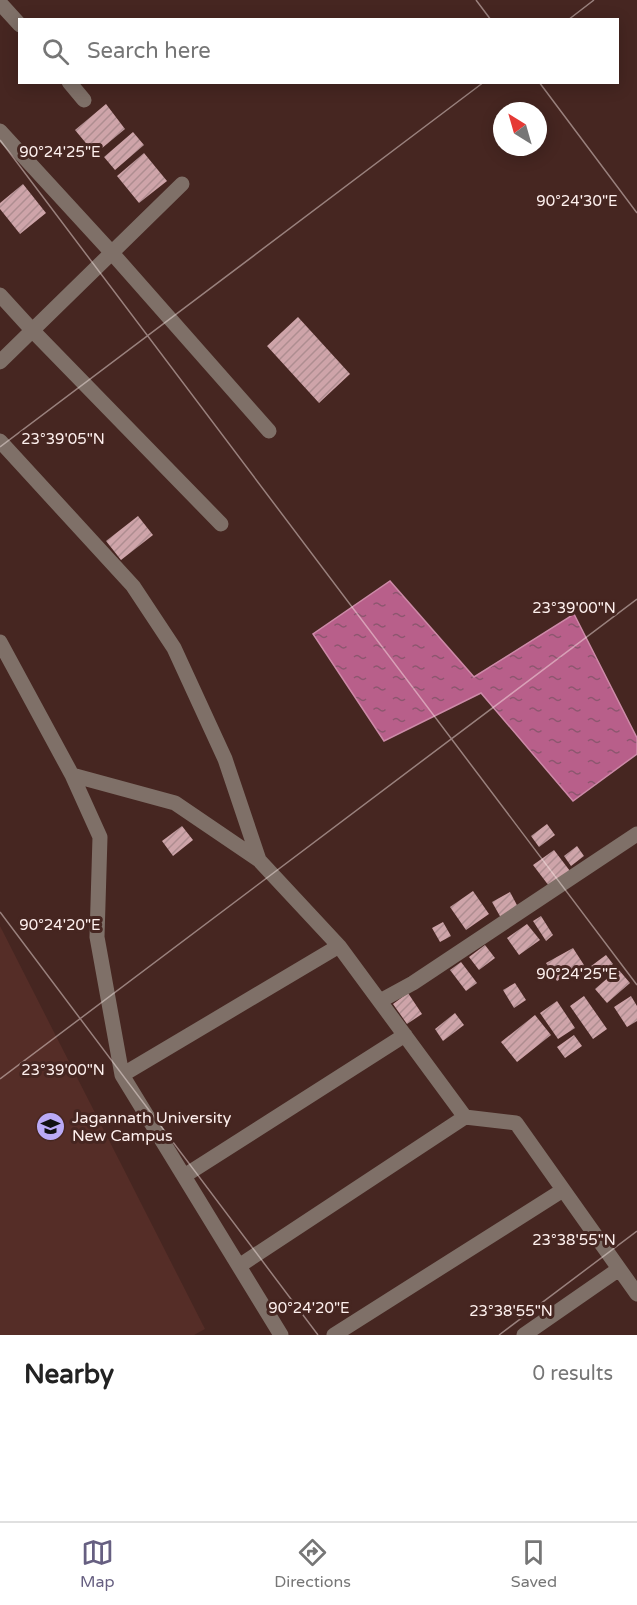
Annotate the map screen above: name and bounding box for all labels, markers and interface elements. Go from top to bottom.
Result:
search box [18,18,619,84]
icon: search [39,35,72,68]
text: Search here [87,38,211,64]
north arrow [493,102,547,156]
text: 90°24'25"E [19,143,101,161]
text: 90°24'30"E [536,192,618,210]
text: 23°39'05"N [21,430,105,448]
text: 23°39'00"N [532,599,616,617]
text: 90°24'20"E [19,916,101,934]
text: 90°24'25"E [536,965,618,983]
text: 23°39'00"N [21,1061,105,1079]
place label: Jagannath University New Campus [72,1108,232,1146]
school or university icon: Jagannath University New Campus [35,1111,67,1143]
text: 23°38'55"N [532,1231,616,1249]
text: 90°24'20"E [268,1299,350,1317]
text: 23°38'55"N [469,1302,553,1320]
text: Nearby [24,1359,114,1390]
text: 0 results [533,1362,613,1386]
tab: Map [80,1536,114,1592]
tab: Directions [274,1536,351,1592]
tab: Saved [511,1536,557,1592]

